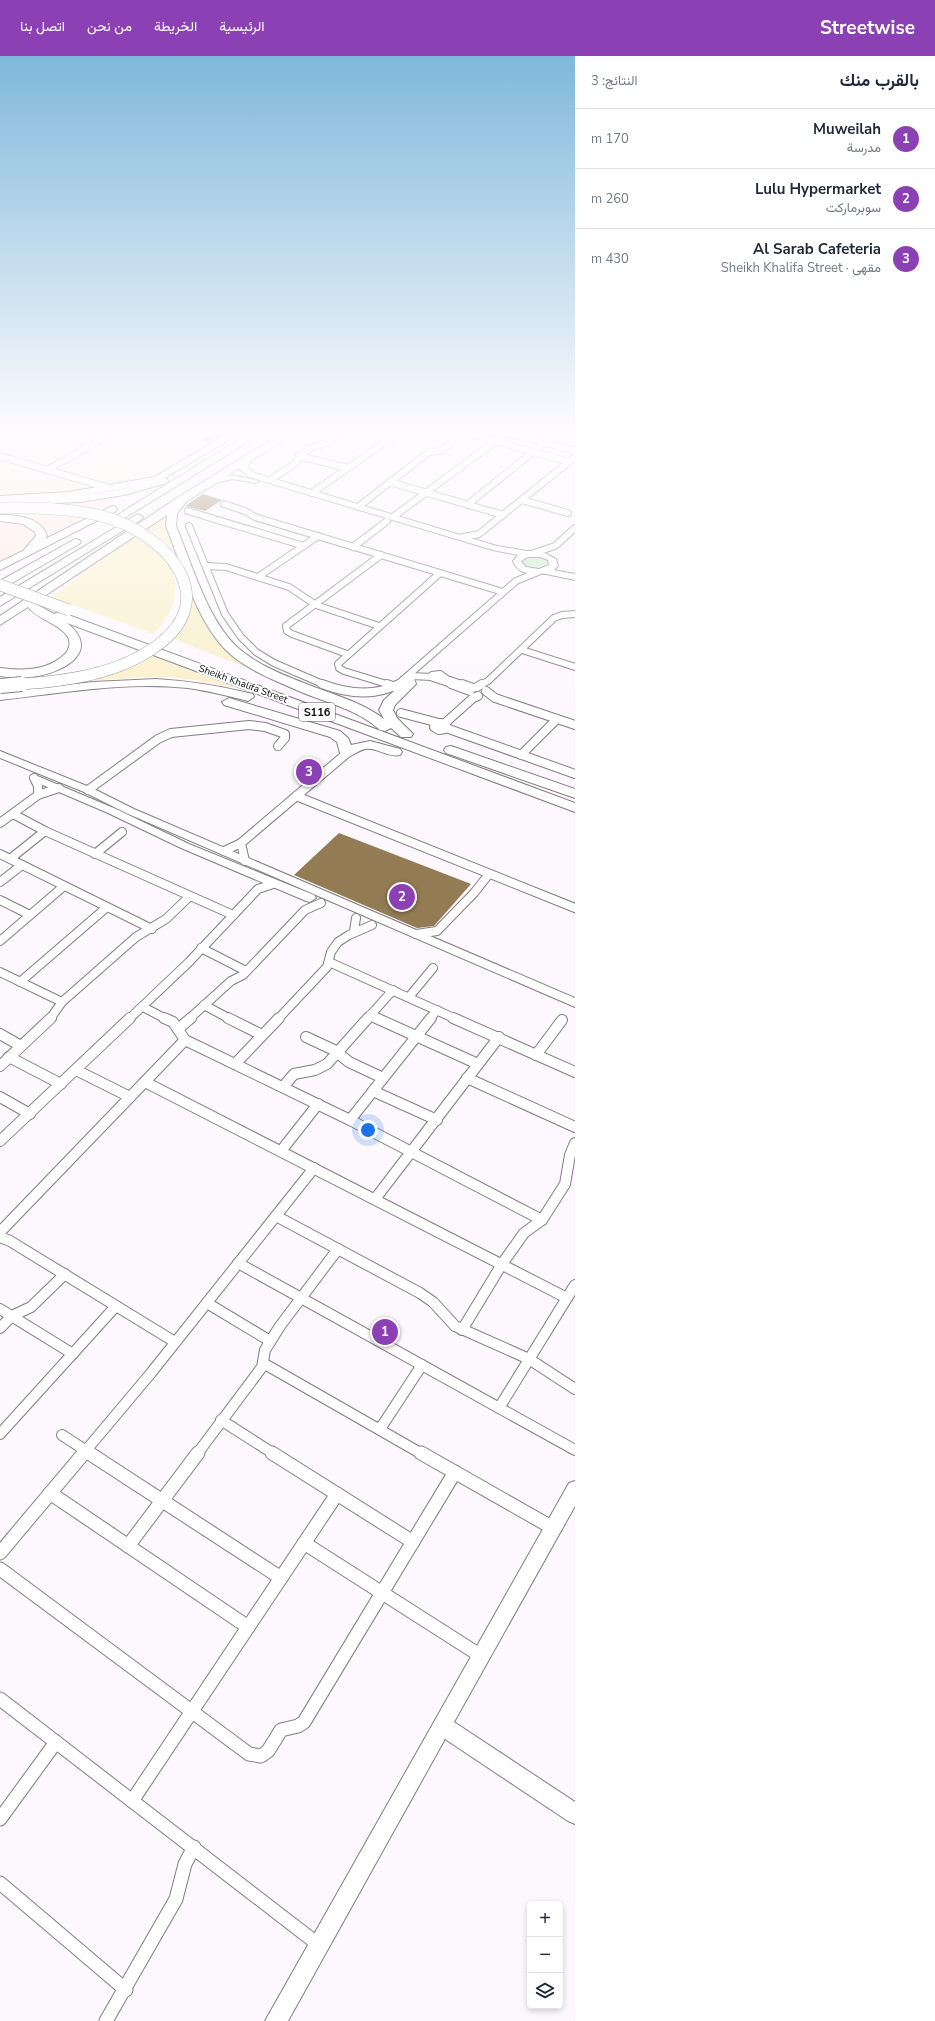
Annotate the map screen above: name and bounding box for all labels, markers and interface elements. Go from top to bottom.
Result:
text: Streetwise [820,15,915,41]
text: اتصل بنا [20,17,65,36]
text: من نحن [87,17,132,36]
text: الخريطة [154,17,197,36]
text: الرئيسية [219,17,264,36]
text: بالقرب منك [840,69,919,92]
text: النتائج: 3 [591,72,638,90]
text: Muweilah [813,119,881,139]
text: 170 m [591,130,629,148]
text: 1 [902,130,910,148]
text: مدرسة [847,139,881,157]
text: Lulu Hypermarket [755,179,881,199]
text: 260 m [591,190,629,208]
text: 2 [902,190,910,208]
text: سوبرماركت [826,199,881,217]
text: Al Sarab Cafeteria [753,239,881,259]
text: 430 m [591,250,629,268]
text: 3 [902,250,910,268]
text: مقهى · Sheikh Khalifa Street [721,259,881,277]
street label: Sheikh Khalifa Street [197,661,290,707]
road number: S116 [299,703,335,721]
pin: 3 [296,757,322,787]
pin: 2 [389,882,415,912]
your location [358,1120,378,1140]
pin: 1 [372,1317,398,1347]
map controls [527,1901,563,2009]
button: + [527,1901,563,1937]
button: − [527,1937,563,1973]
button: layers [527,1973,563,2009]

